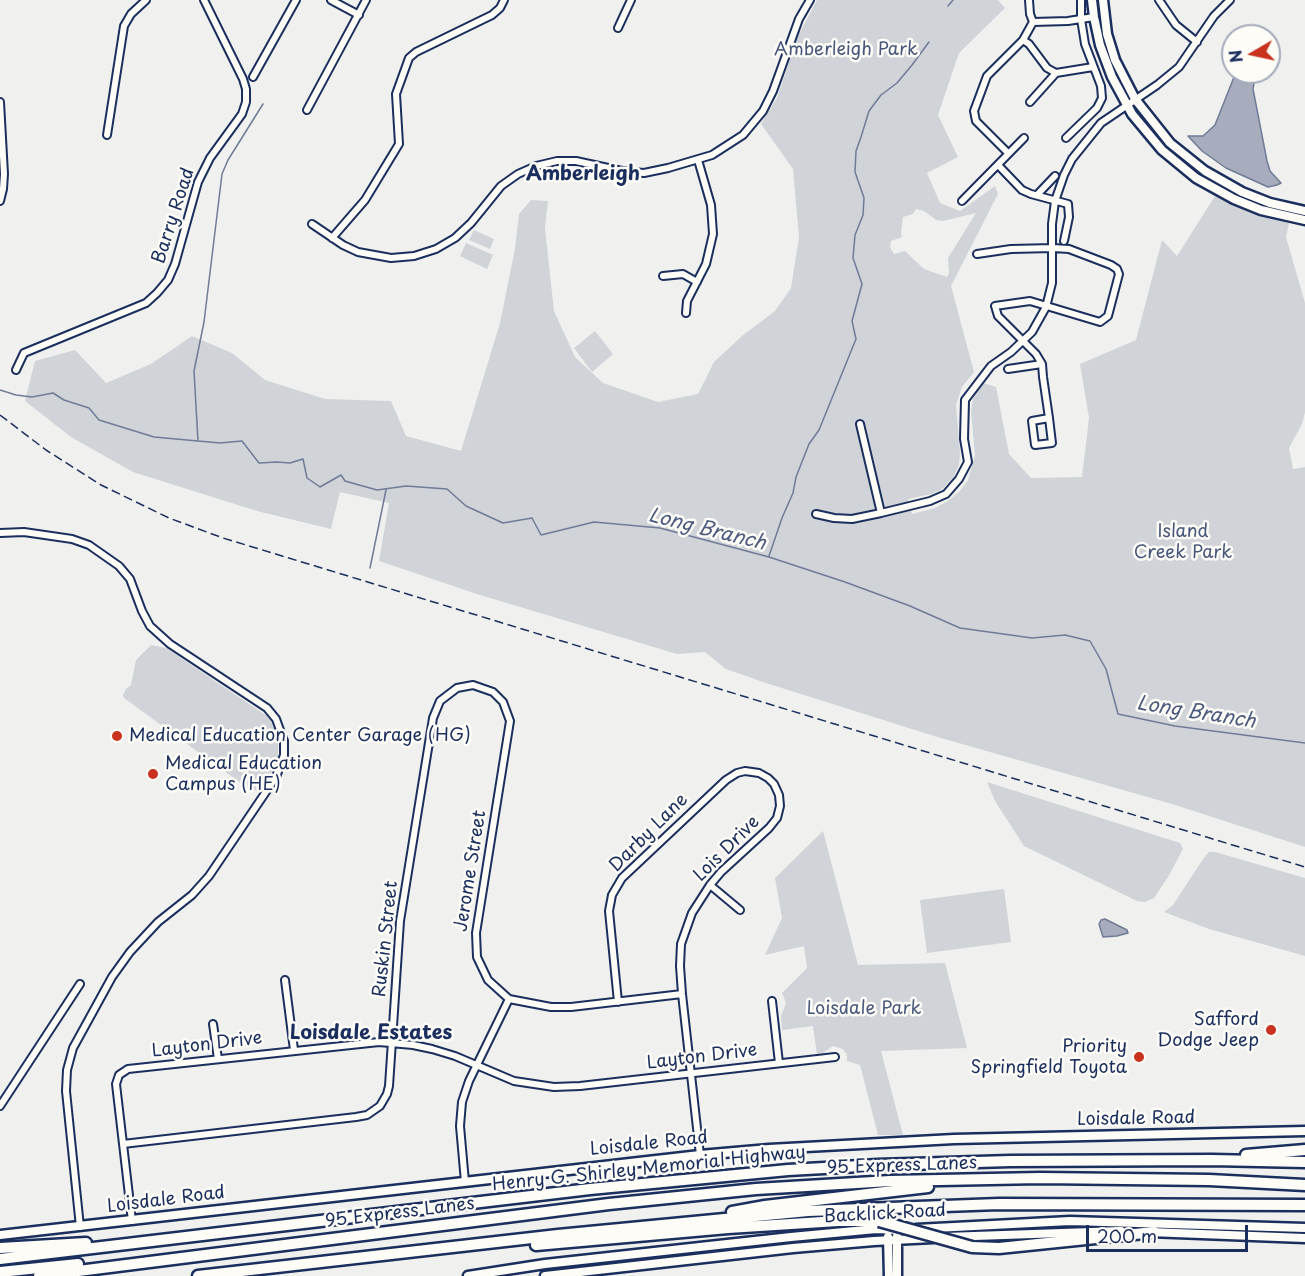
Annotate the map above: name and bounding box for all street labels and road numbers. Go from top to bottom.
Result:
street label: Barry Road [148,165,200,267]
street label: Darby Lane [605,789,693,877]
street label: Jerome Street [451,809,491,933]
street label: Lois Drive [690,812,764,886]
street label: Ruskin Street [369,880,403,998]
street label: Layton Drive [151,1028,263,1062]
street label: Layton Drive [646,1040,758,1074]
street label: Loisdale Road [1077,1107,1195,1131]
street label: Loisdale Road [589,1127,709,1161]
street label: Henry G. Shirley Memorial Highway [491,1142,807,1196]
street label: 95 Express Lanes [827,1153,977,1179]
street label: Loisdale Road [106,1182,226,1218]
street label: 95 Express Lanes [324,1193,476,1233]
street label: Backlick Road [823,1200,947,1228]

